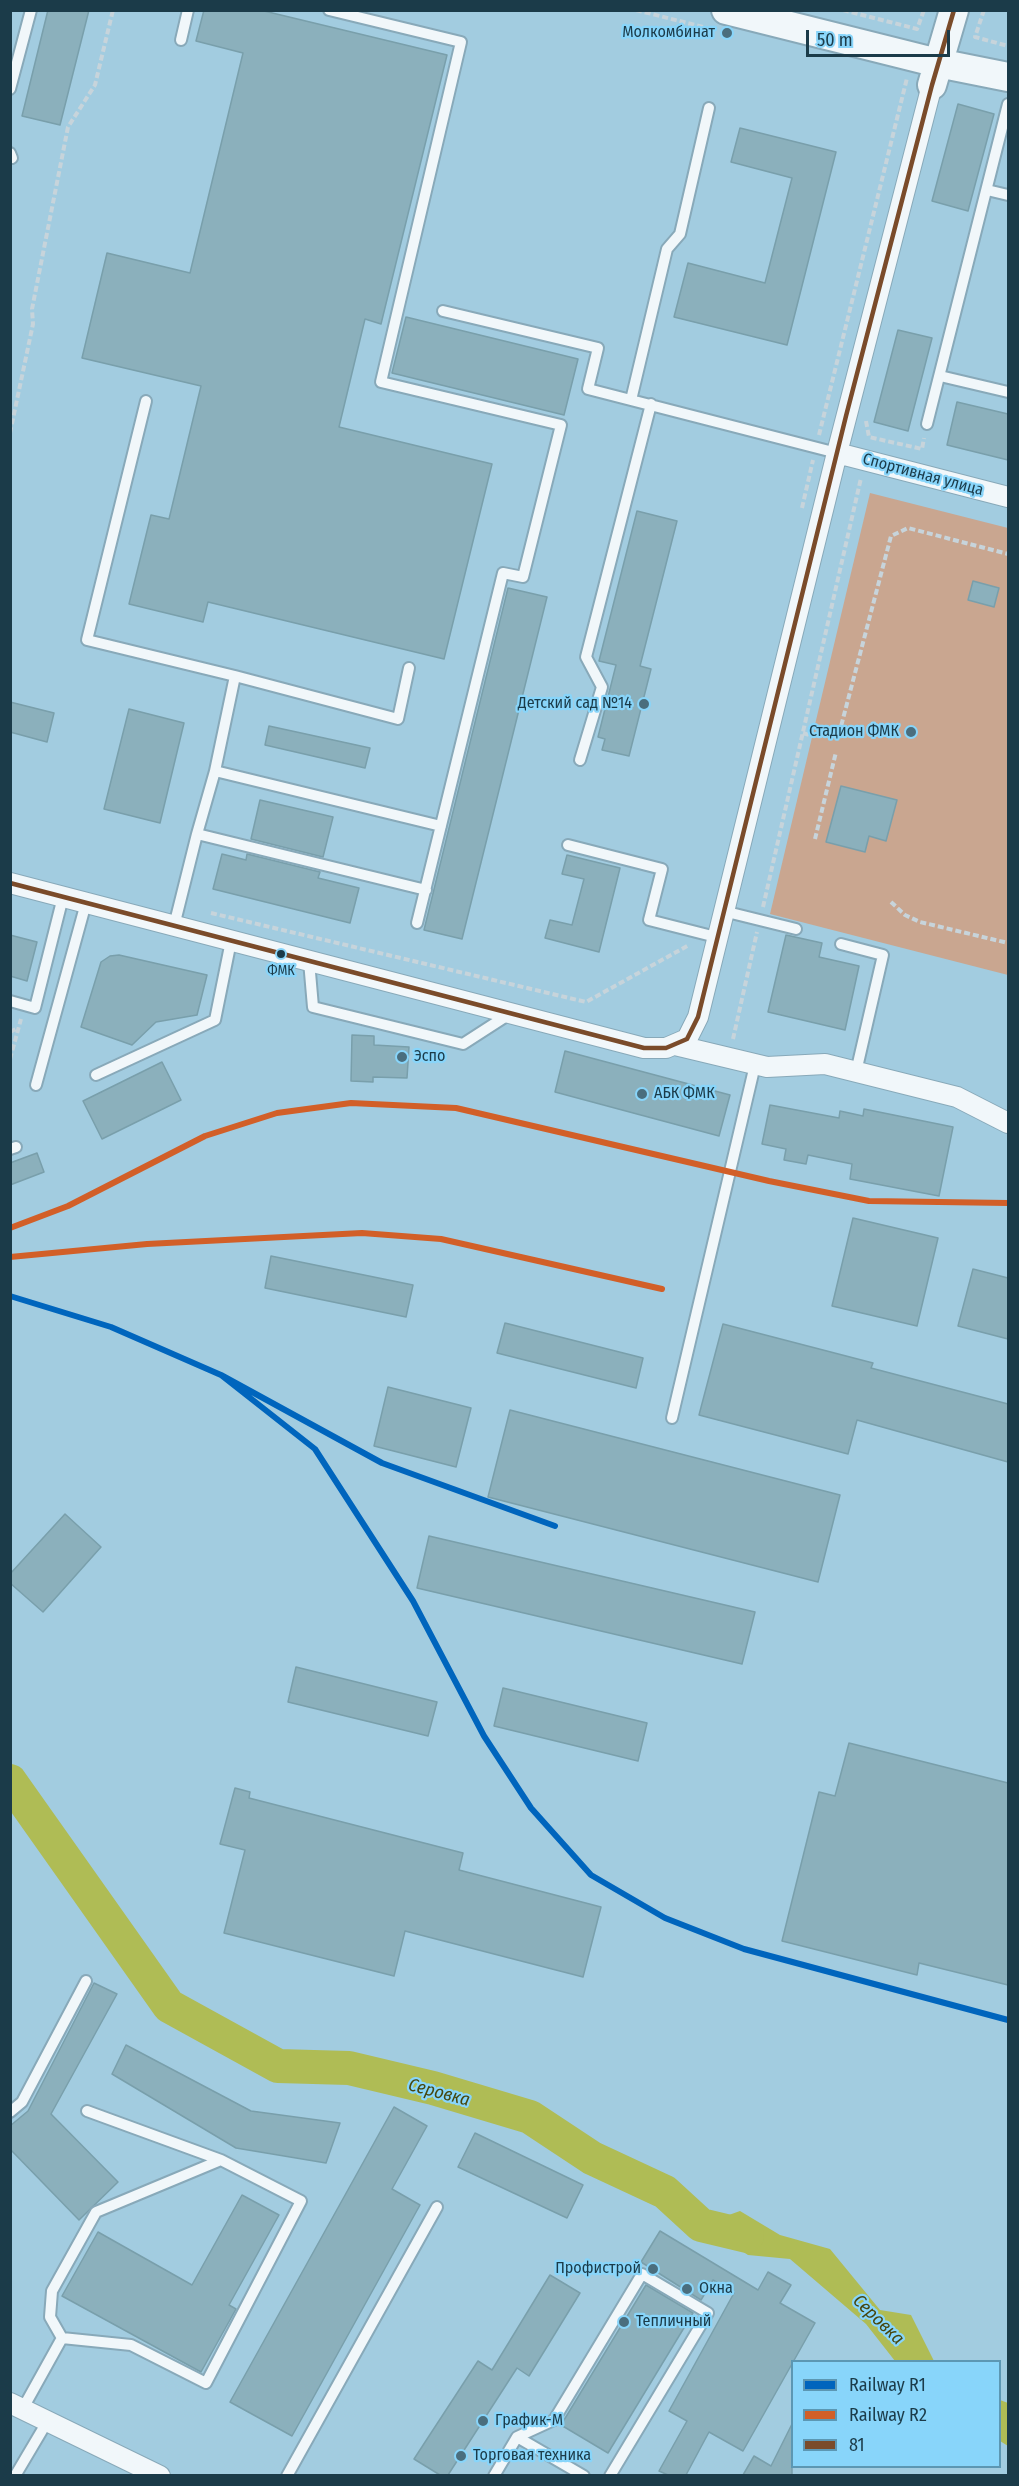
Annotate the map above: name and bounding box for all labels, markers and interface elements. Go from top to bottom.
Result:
scale bar [809,18,953,56]
place label: Молкомбинат [622,23,715,43]
marker: Молкомбинат [720,26,734,40]
text: 50 m [817,29,853,51]
street label: Спортивная улица [861,450,985,500]
place label: Детский сад №14 [518,694,632,714]
marker: Детский сад №14 [637,697,651,711]
place label: Стадион ФМК [809,722,899,742]
marker: Стадион ФМК [904,725,918,739]
marker: ФМК [275,948,287,960]
place label: ФМК [267,963,295,979]
place label: Эспо [414,1047,445,1067]
marker: Эспо [395,1050,409,1064]
place label: АБК ФМК [654,1084,715,1104]
marker: АБК ФМК [635,1087,649,1101]
water label: Серовка [406,2074,472,2112]
place label: Профистрой [555,2259,641,2279]
marker: Профистрой [646,2262,660,2276]
place label: Окна [699,2279,733,2299]
marker: Окна [680,2282,694,2296]
water label: Серовка [848,2290,908,2350]
place label: Тепличный [636,2312,711,2332]
marker: Тепличный [617,2315,631,2329]
legend [791,2360,1001,2468]
text: Railway R1 [849,2374,926,2396]
text: Railway R2 [849,2404,927,2426]
place label: График-М [495,2411,563,2431]
marker: График-М [476,2414,490,2428]
text: 81 [849,2434,865,2456]
place label: Торговая техника [473,2446,591,2466]
marker: Торговая техника [454,2449,468,2463]

